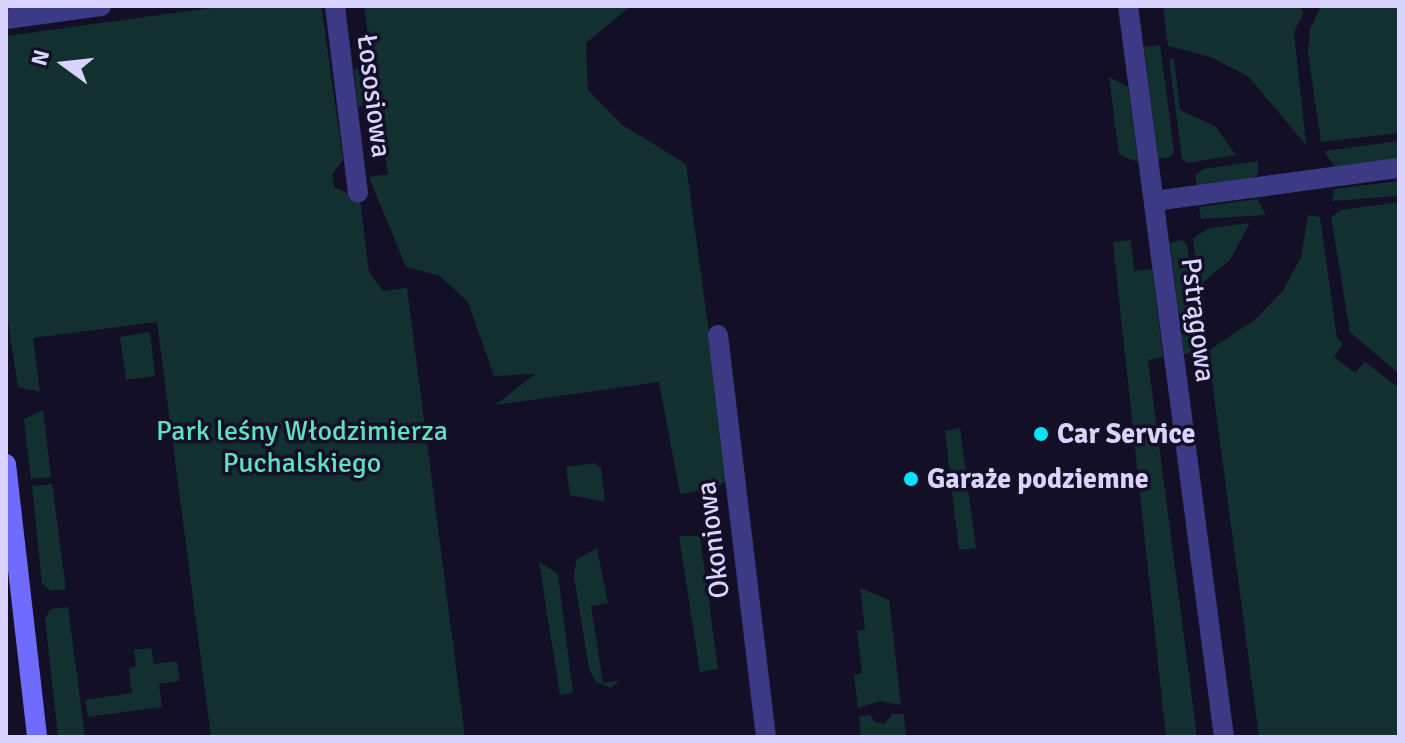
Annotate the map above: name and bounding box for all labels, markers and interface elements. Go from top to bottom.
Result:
north arrow [24,24,104,104]
street label: Łososiowa [350,33,398,159]
text: N [25,47,55,69]
street label: Pstrągowa [1174,256,1222,384]
park label: Park leśny Włodzimierza Puchalskiego [156,414,448,480]
place label: Car Service [1057,417,1195,451]
marker: Car Service [1032,425,1050,443]
place label: Garaże podziemne [927,462,1149,496]
marker: Garaże podziemne [902,470,920,488]
street label: Okoniowa [689,480,737,600]

